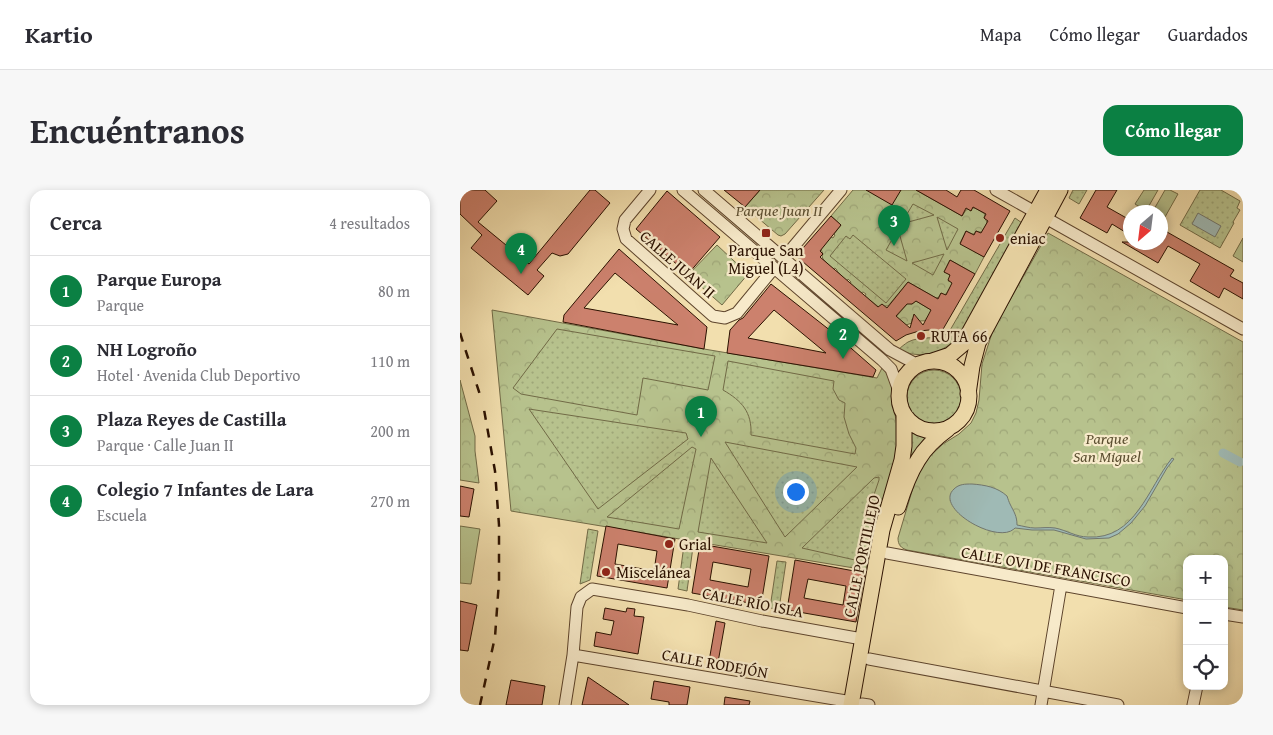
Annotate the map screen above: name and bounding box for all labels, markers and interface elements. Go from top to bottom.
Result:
text: Kartio [25,17,93,52]
text: Mapa [980,21,1022,48]
text: Cómo llegar [1050,21,1140,48]
text: Guardados [1168,21,1248,48]
text: Encuéntranos [30,105,245,156]
button: Cómo llegar [1103,105,1243,156]
park label: Parque Juan II [735,198,823,222]
pin: 3 [878,205,910,246]
north arrow [1123,205,1168,250]
text: Cerca [50,207,102,238]
text: 4 resultados [329,211,410,235]
street label: CALLE JUAN II [635,224,721,304]
place label: eniac [1010,226,1046,250]
marker: Parque San Miguel (L4) [760,227,772,239]
marker: eniac [994,232,1006,244]
pin: 4 [505,233,537,274]
place label: Parque San Miguel (L4) [728,238,804,280]
text: Parque Europa [97,265,221,293]
text: 1 [62,279,70,303]
text: 80 m [378,279,410,303]
text: Parque [97,293,144,317]
pin: 2 [827,318,859,359]
place label: RUTA 66 [931,324,988,348]
marker: RUTA 66 [915,330,927,342]
text: NH Logroño [97,335,197,363]
text: 2 [62,349,70,373]
text: 110 m [370,349,410,373]
text: Hotel · Avenida Club Deportivo [97,363,300,387]
pin: 1 [685,396,717,437]
text: Plaza Reyes de Castilla [97,405,286,433]
text: 3 [62,419,70,443]
text: 200 m [370,419,410,443]
park label: Parque San Miguel [1073,426,1141,468]
text: Parque · Calle Juan II [97,433,234,457]
text: Colegio 7 Infantes de Lara [97,475,314,503]
your location [783,479,809,505]
text: 4 [62,489,70,513]
text: 270 m [370,489,410,513]
street label: CALLE PORTILLEJO [836,492,886,619]
text: Escuela [97,503,147,527]
place label: Grial [679,532,712,556]
marker: Grial [663,538,675,550]
street label: CALLE OVI DE FRANCISCO [959,539,1133,593]
map controls [1183,555,1228,690]
button: + [1183,555,1228,600]
place label: Miscelánea [616,560,691,584]
marker: Miscelánea [600,566,612,578]
street label: CALLE RÍO ISLA [700,580,806,624]
button: − [1183,600,1228,645]
street label: CALLE RODEJÓN [660,642,770,684]
button: locate [1183,645,1228,690]

